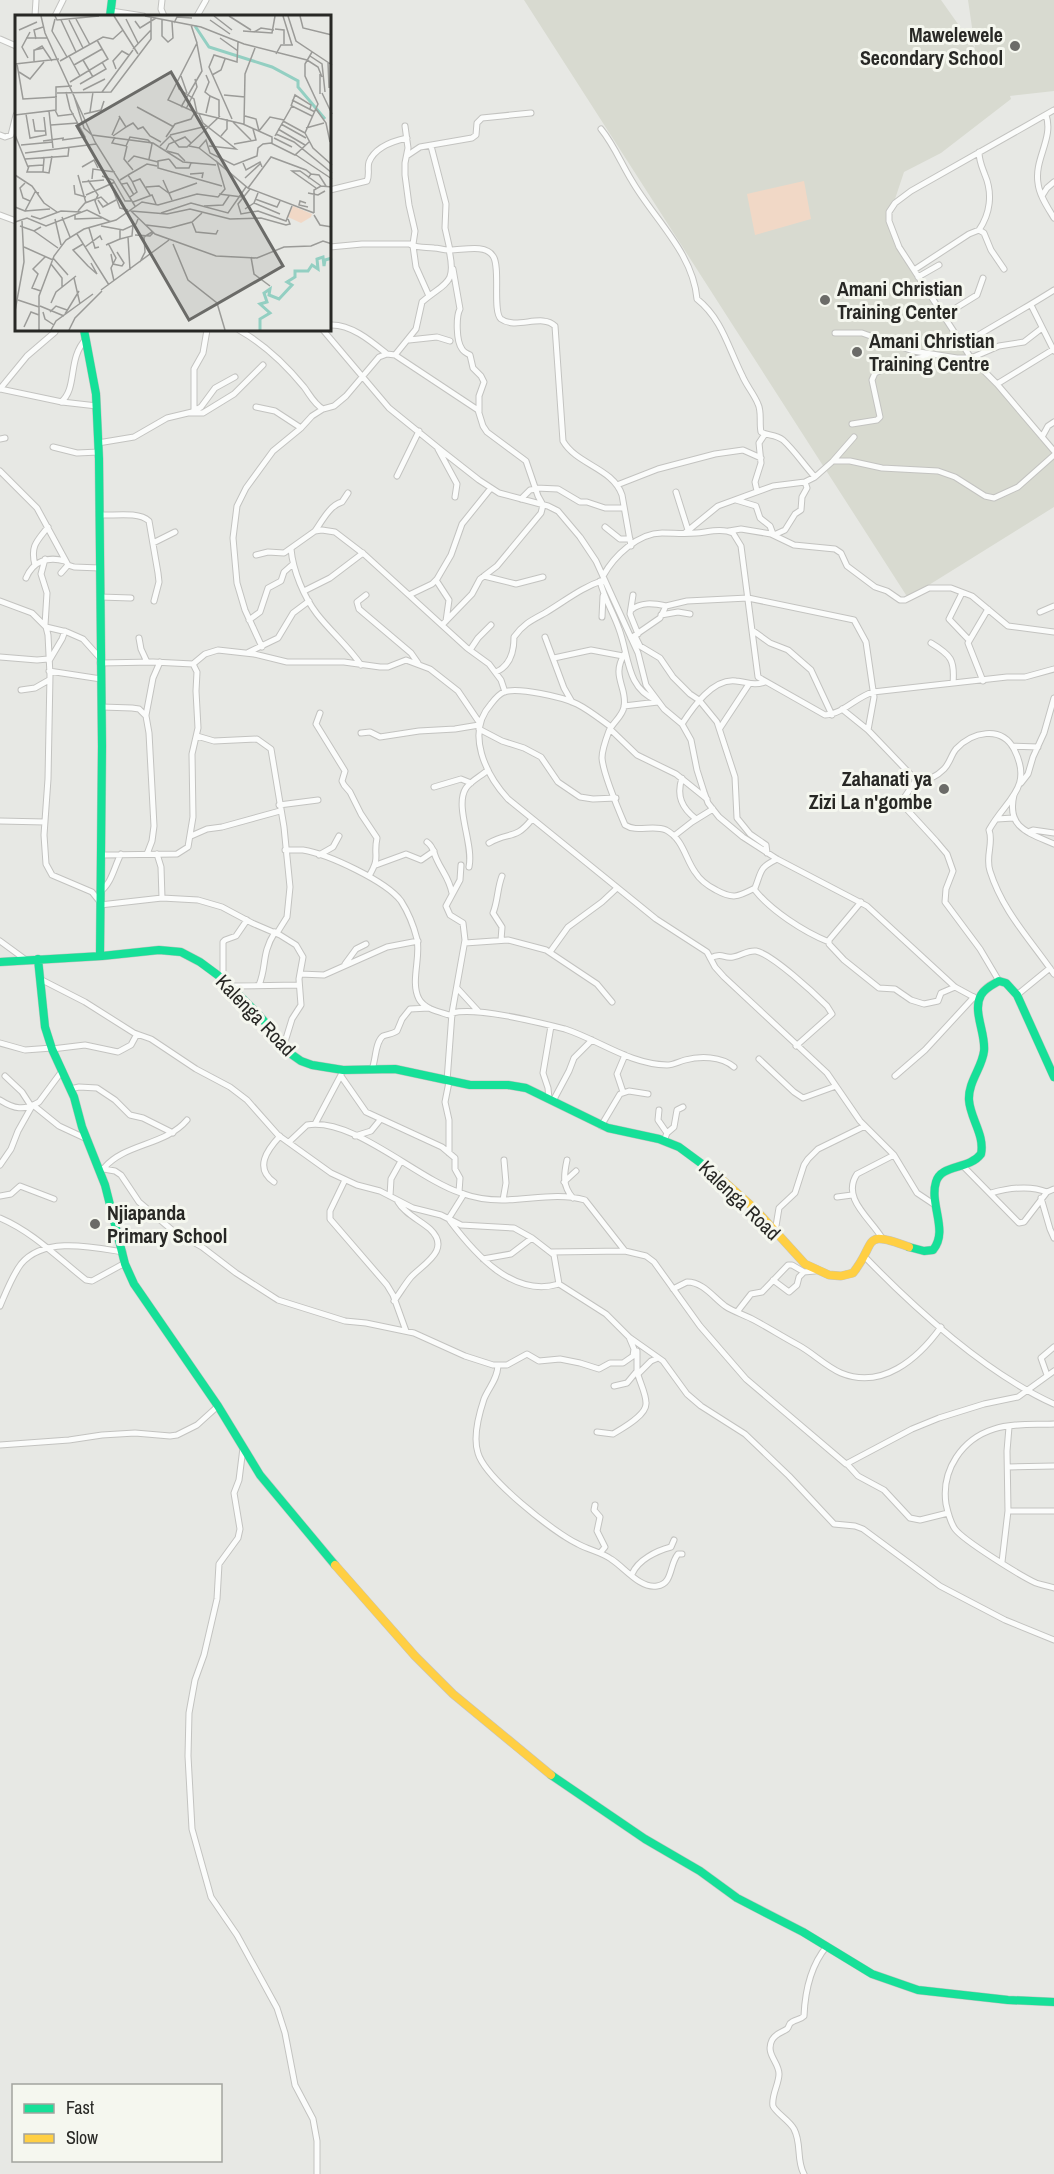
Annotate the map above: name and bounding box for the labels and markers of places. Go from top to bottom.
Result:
place label: Mawelewele Secondary School [860,21,1003,71]
marker: Mawelewele Secondary School [1008,39,1022,53]
place label: Amani Christian Training Center [837,275,963,325]
marker: Amani Christian Training Center [818,293,832,307]
place label: Amani Christian Training Centre [869,327,995,377]
marker: Amani Christian Training Centre [850,345,864,359]
place label: Zahanati ya Zizi La n'gombe [809,765,932,815]
marker: Zahanati ya Zizi La n'gombe [937,782,951,796]
place label: Njiapanda Primary School [107,1199,227,1249]
marker: Njiapanda Primary School [88,1217,102,1231]

